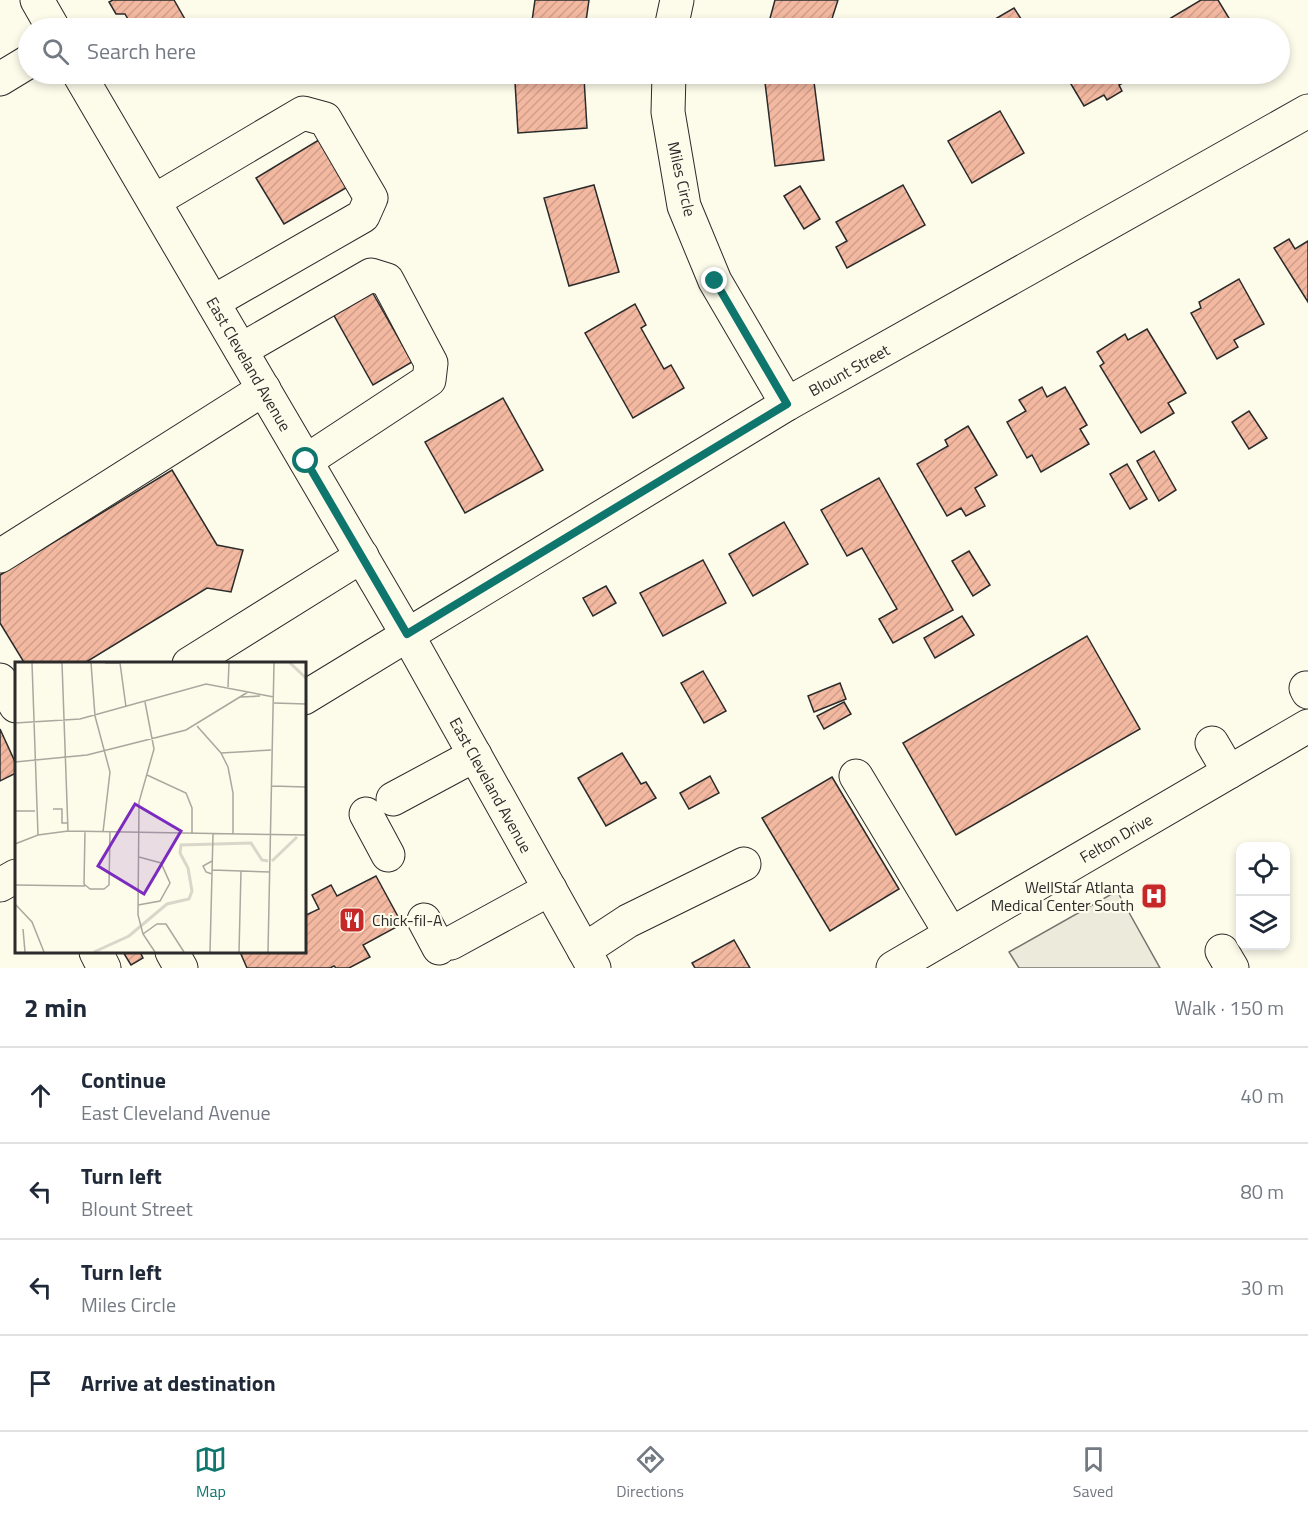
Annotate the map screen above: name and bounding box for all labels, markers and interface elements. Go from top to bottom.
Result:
search box [18,18,1290,84]
text: Search here [87,34,196,68]
icon: search [39,35,72,68]
street label: Miles Circle [662,139,702,219]
route end [701,267,727,293]
street label: East Cleveland Avenue [201,292,297,436]
street label: Blount Street [804,338,894,402]
route start [292,447,318,473]
inset map [15,662,306,953]
street label: East Cleveland Avenue [444,713,538,857]
street label: Felton Drive [1075,807,1157,869]
map controls [1236,842,1290,950]
button: locate [1236,842,1290,896]
place label: WellStar Atlanta Medical Center South [991,875,1134,917]
hospital icon: WellStar Atlanta Medical Center South [1139,881,1169,911]
button: layers [1236,896,1290,950]
restaurant icon: Chick-fil-A [337,905,367,935]
place label: Chick-fil-A [372,908,443,932]
text: 2 min [24,988,87,1027]
text: Walk · 150 m [1175,992,1284,1023]
text: Continue [81,1063,166,1097]
icon: ahead [24,1079,57,1112]
text: 40 m [1240,1080,1284,1111]
text: East Cleveland Avenue [81,1097,271,1128]
text: Turn left [81,1159,162,1193]
icon: left [24,1175,57,1208]
text: 80 m [1240,1176,1284,1207]
text: Blount Street [81,1193,193,1224]
text: Turn left [81,1255,162,1289]
icon: left [24,1271,57,1304]
text: 30 m [1240,1272,1284,1303]
text: Miles Circle [81,1289,176,1320]
text: Arrive at destination [81,1366,276,1400]
icon: arrive [24,1367,57,1400]
tab: Map [194,1443,227,1503]
tab: Directions [616,1443,684,1503]
tab: Saved [1073,1443,1114,1503]

